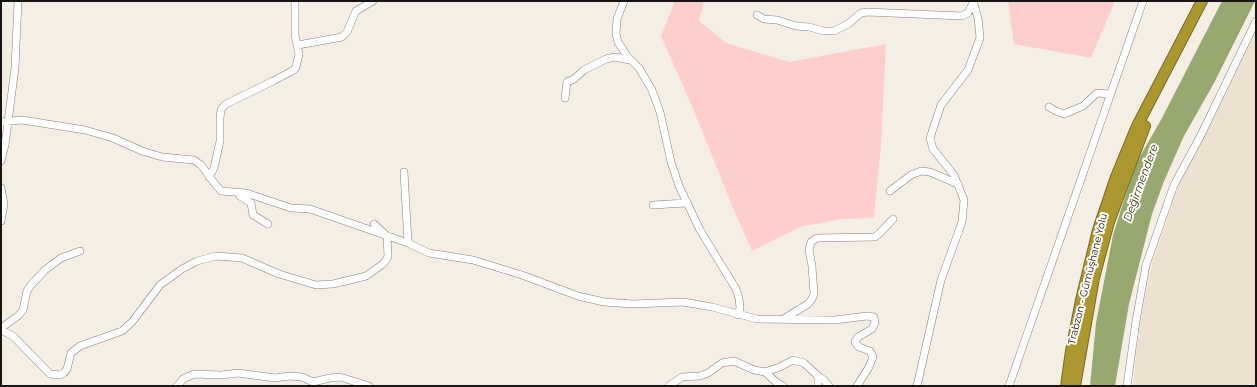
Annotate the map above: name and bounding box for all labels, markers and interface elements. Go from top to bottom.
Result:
water label: Değirmendere [1121,143,1161,223]
street label: Trabzon - Gümüşhane Yolu [1066,212,1110,346]

